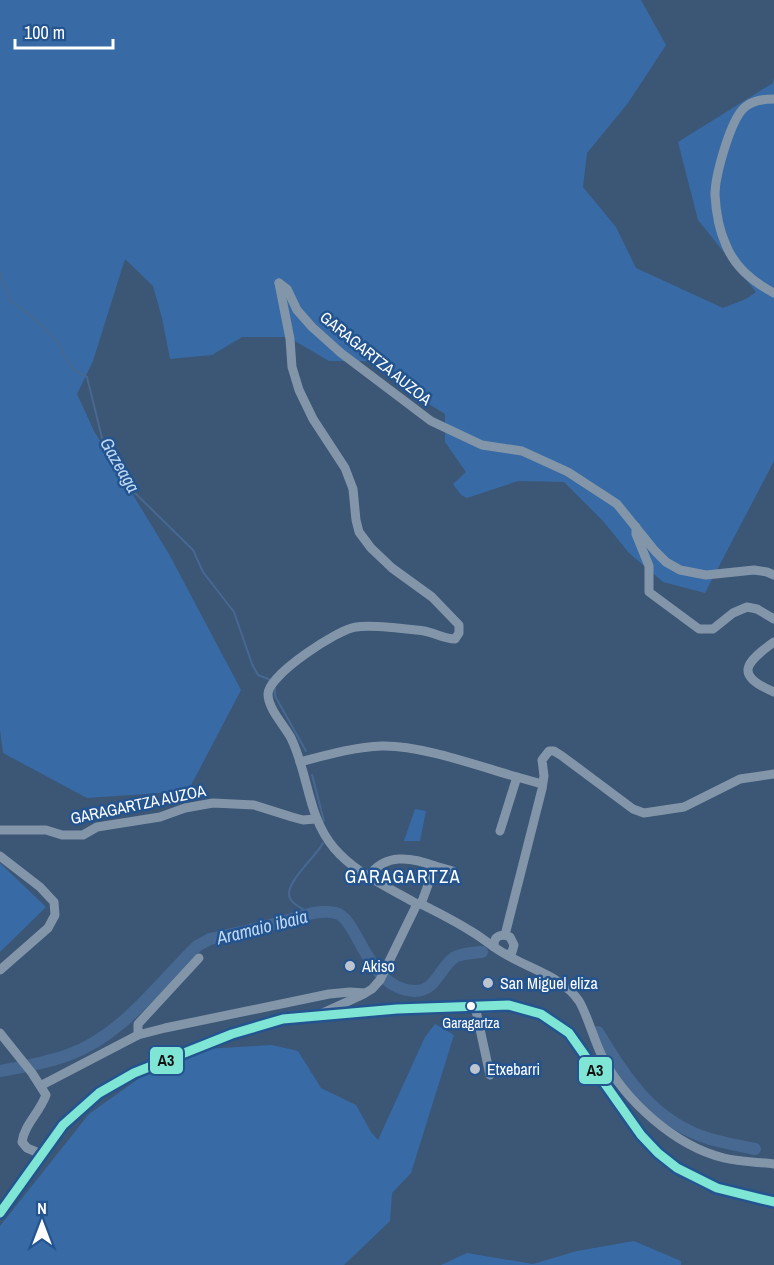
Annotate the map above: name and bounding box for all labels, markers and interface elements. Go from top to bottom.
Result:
scale bar [15,12,112,50]
text: 100 m [24,20,65,45]
street label: GARAGARTZA AUZOA [316,306,437,410]
water label: Gazeaga [94,433,146,497]
street label: GARAGARTZA AUZOA [68,779,208,829]
district label: GARAGARTZA [345,864,461,889]
water label: Aramaio ibaia [213,904,310,951]
place label: Akiso [361,955,395,977]
marker: Akiso [343,959,357,973]
place label: San Miguel eliza [500,972,598,994]
marker: San Miguel eliza [481,976,495,990]
marker: Garagartza [465,1000,477,1012]
place label: Garagartza [442,1014,500,1032]
line badge: A3 [149,1046,184,1075]
text: A3 [158,1049,174,1071]
line badge: A3 [578,1056,613,1085]
place label: Etxebarri [487,1058,540,1080]
text: A3 [587,1059,603,1081]
marker: Etxebarri [468,1062,482,1076]
north arrow [12,1193,72,1253]
text: N [37,1197,47,1219]

